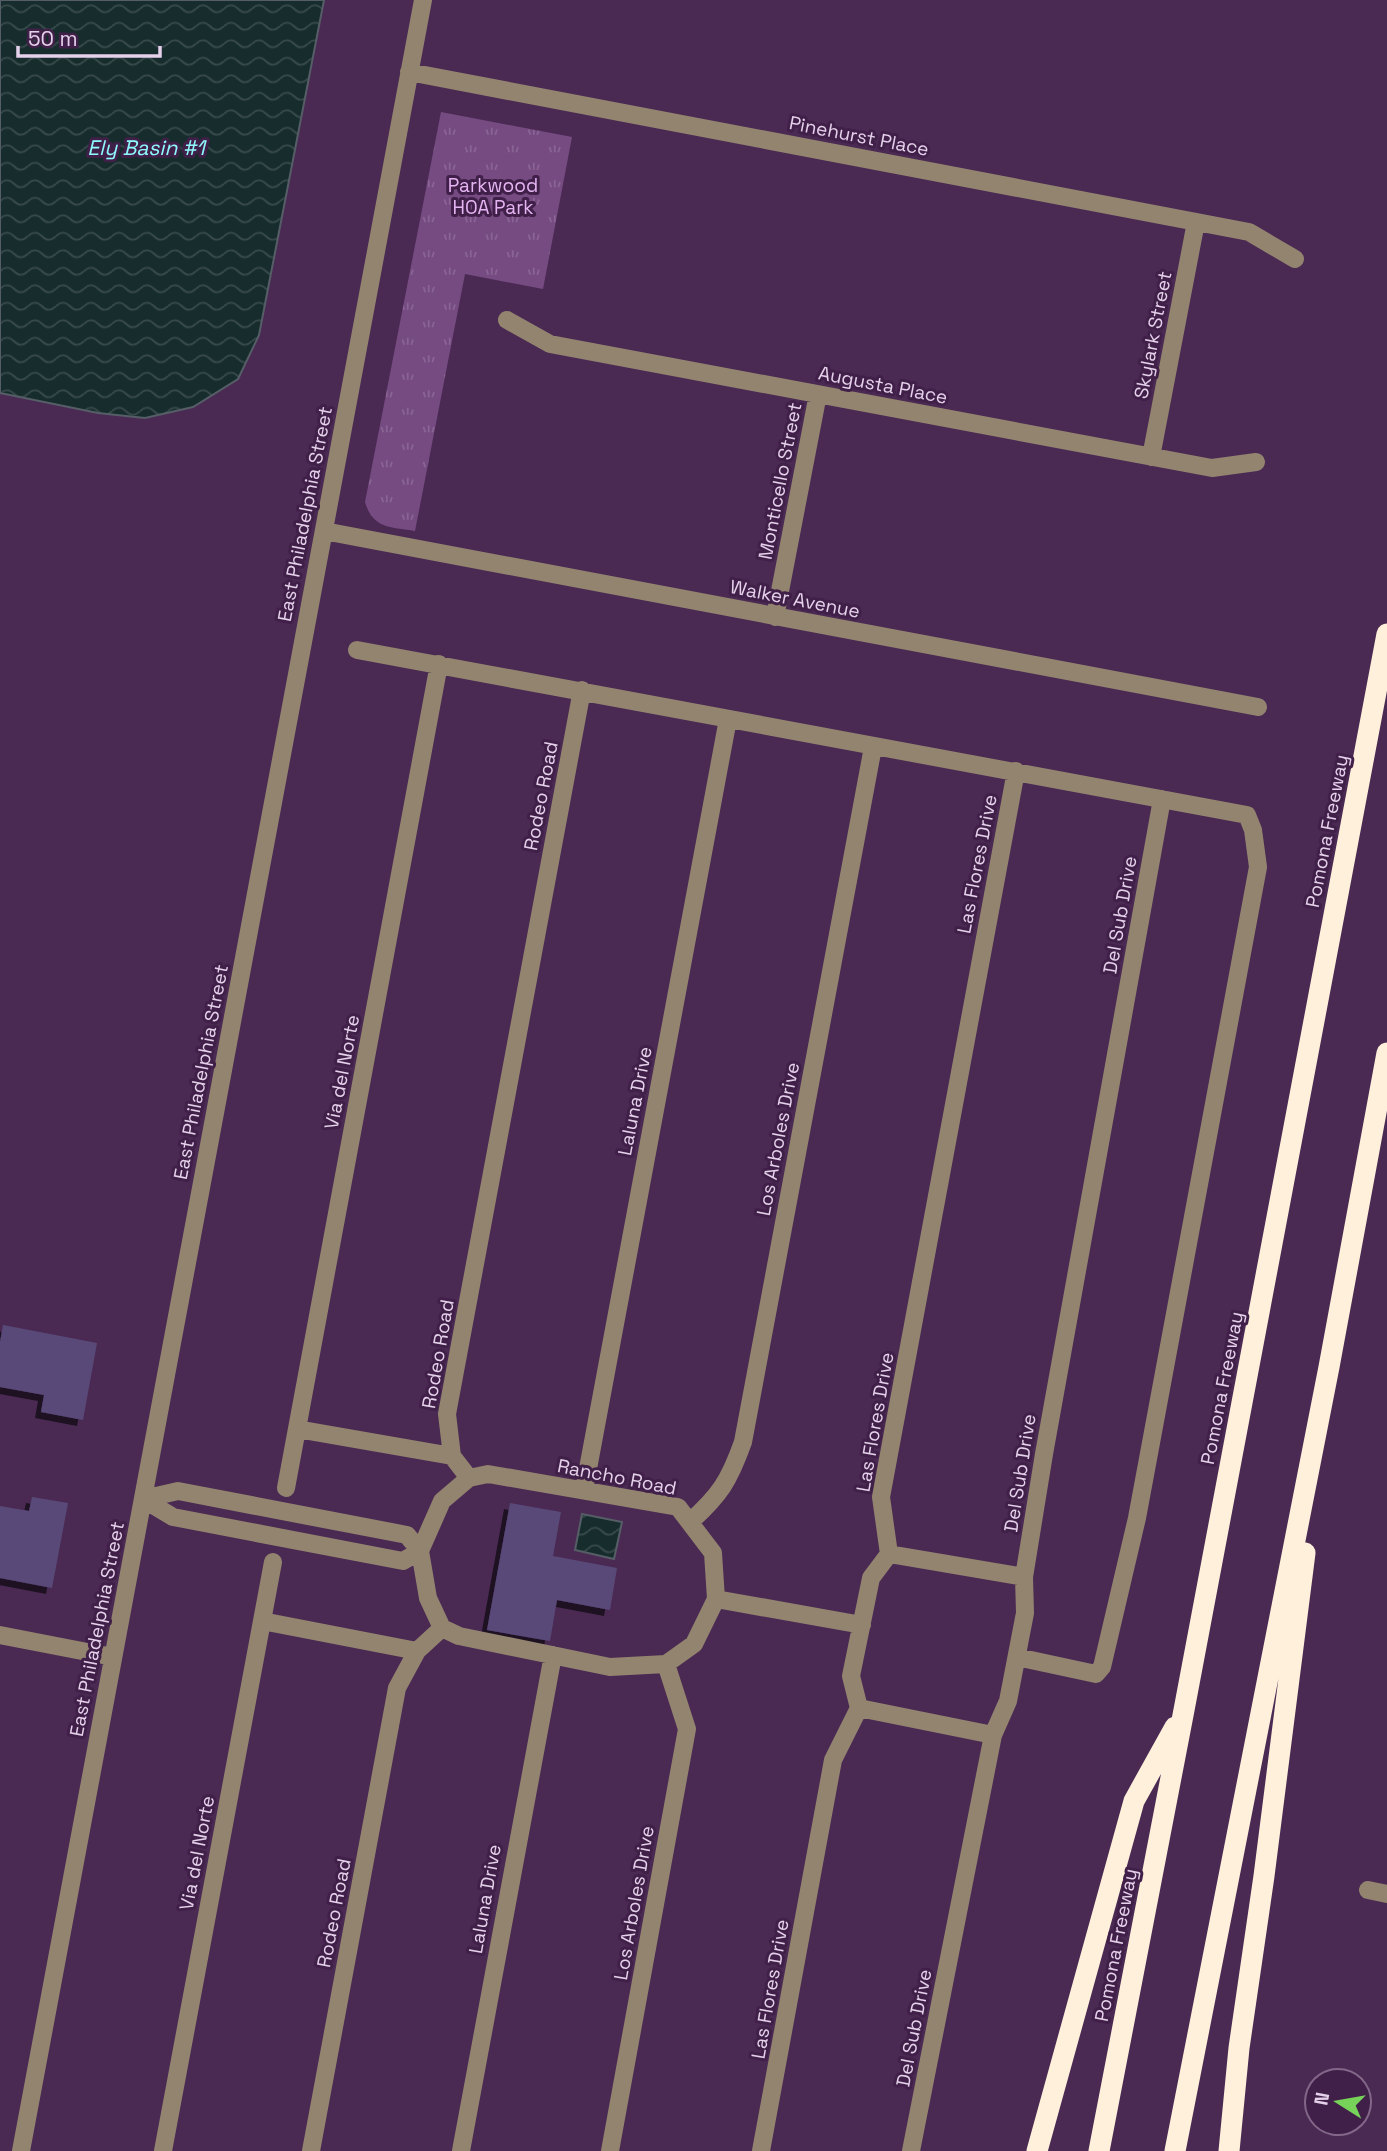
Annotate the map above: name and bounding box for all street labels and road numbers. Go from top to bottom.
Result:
street label: Pinehurst Place [787,110,931,162]
street label: Skylark Street [1128,269,1178,401]
street label: Augusta Place [816,360,950,410]
street label: Monticello Street [753,400,807,562]
street label: East Philadelphia Street [272,404,338,624]
street label: Walker Avenue [728,574,862,624]
street label: Rodeo Road [518,739,564,853]
street label: Pomona Freeway [1300,752,1354,910]
street label: Las Flores Drive [951,792,1003,936]
street label: Del Sub Drive [1097,854,1143,976]
street label: East Philadelphia Street [168,962,234,1182]
street label: Via del Norte [319,1012,365,1132]
street label: Laluna Drive [612,1044,658,1158]
street label: Los Arboles Drive [751,1060,805,1218]
street label: Rodeo Road [416,1297,460,1411]
street label: Pomona Freeway [1195,1309,1249,1467]
street label: Las Flores Drive [850,1350,900,1494]
street label: Del Sub Drive [998,1412,1042,1534]
street label: Rancho Road [555,1453,679,1501]
street label: East Philadelphia Street [64,1519,130,1739]
street label: Via del Norte [174,1793,220,1913]
street label: Los Arboles Drive [608,1824,660,1982]
street label: Laluna Drive [463,1842,507,1956]
street label: Rodeo Road [311,1856,357,1970]
street label: Pomona Freeway [1089,1866,1143,2024]
street label: Las Flores Drive [745,1917,795,2061]
street label: Del Sub Drive [890,1967,938,2089]

